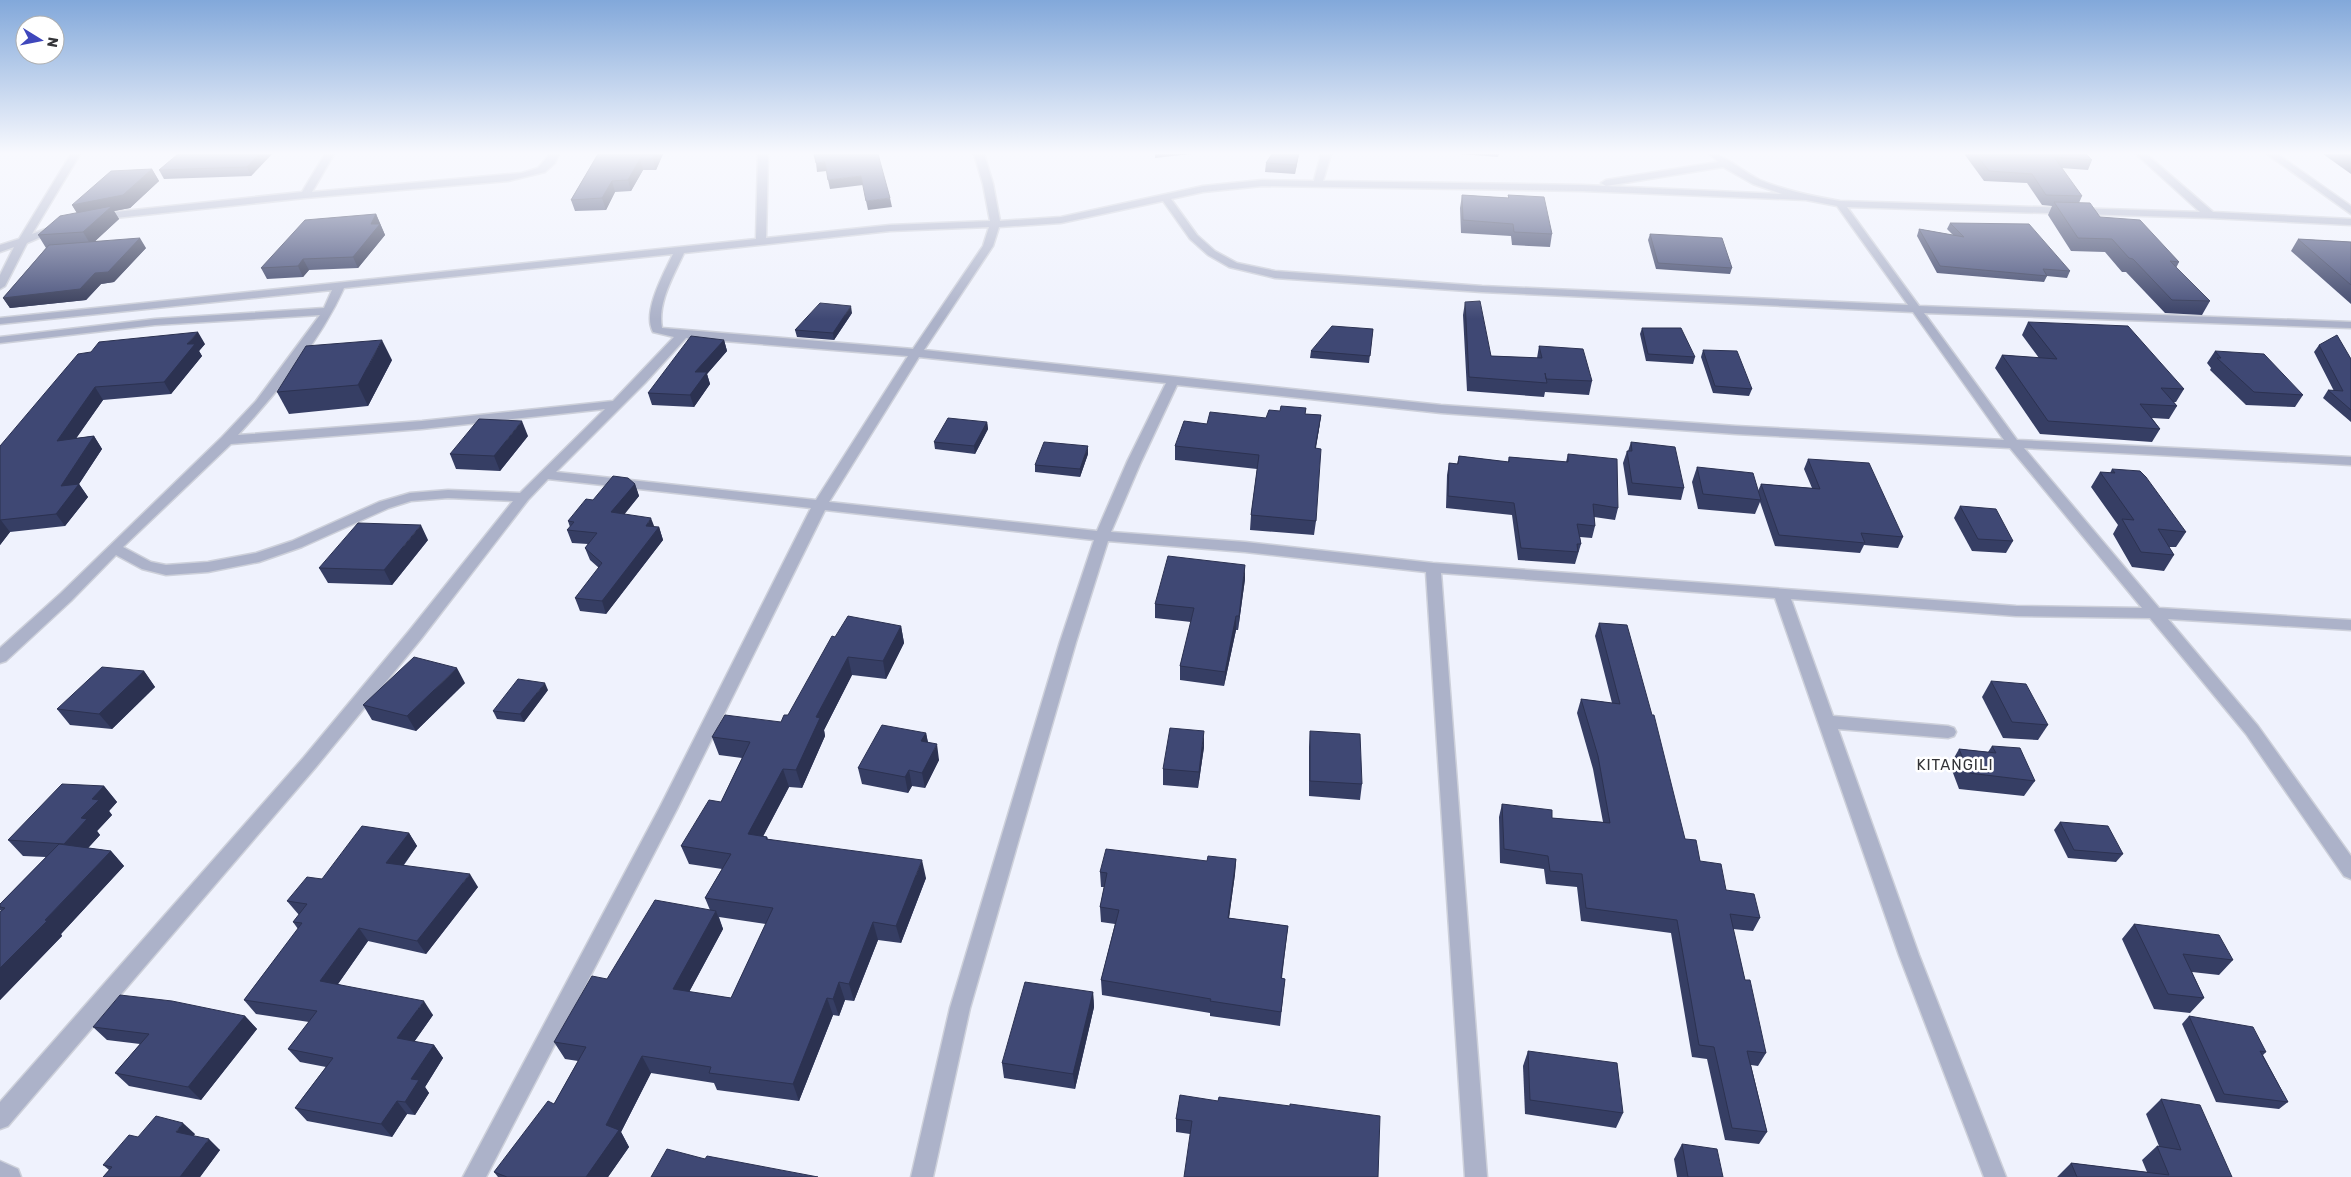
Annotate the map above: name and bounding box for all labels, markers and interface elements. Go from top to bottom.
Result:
north arrow [15,15,65,65]
text: N [43,36,62,49]
district label: KITANGILI [1916,756,1994,774]

